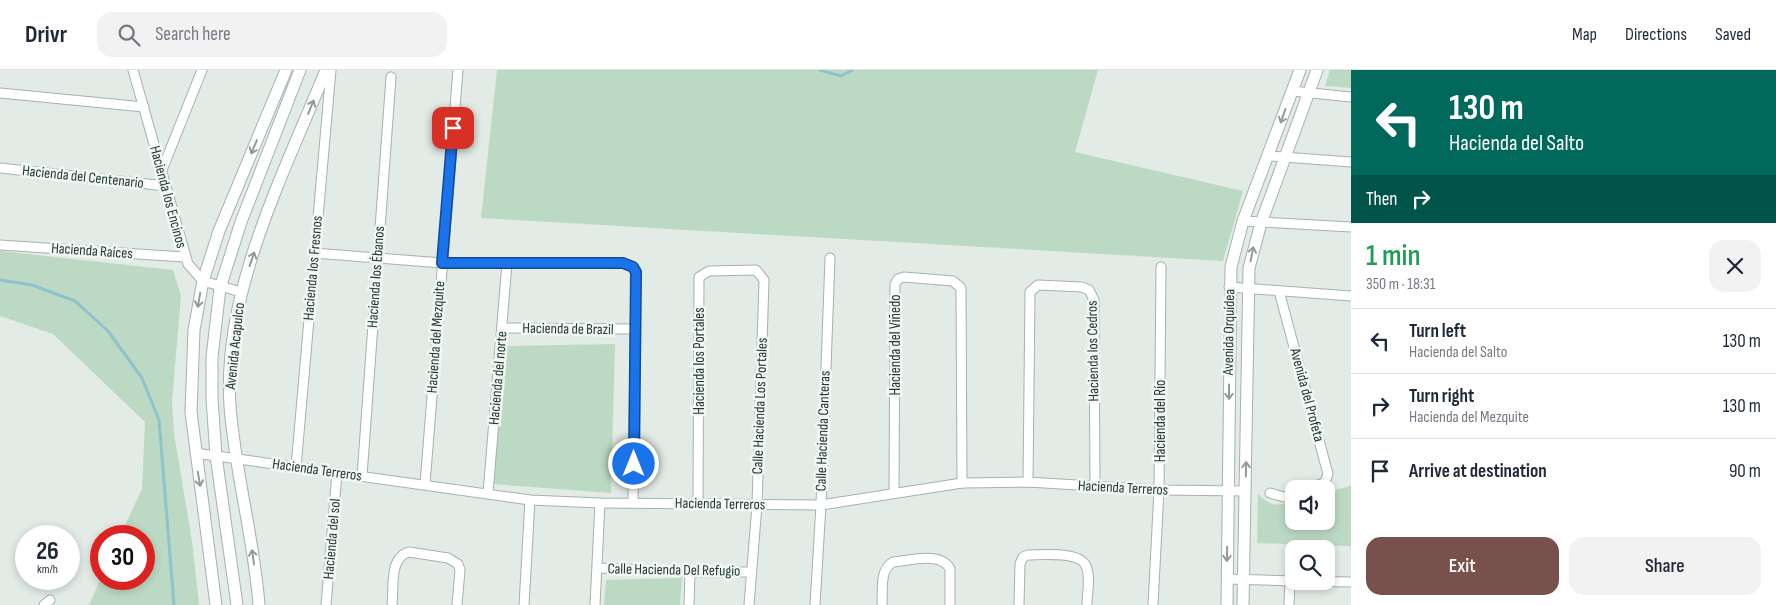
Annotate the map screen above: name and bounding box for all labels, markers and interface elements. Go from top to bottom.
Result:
search box [97,12,447,57]
text: Drivr [25,20,67,49]
icon: search [115,21,143,49]
text: Search here [155,23,231,46]
text: Map [1572,24,1597,45]
text: Directions [1625,24,1687,45]
text: Saved [1715,24,1751,45]
text: 130 m [1449,87,1524,130]
icon: left [1366,90,1431,155]
one-way arrow [307,100,316,115]
pin [432,107,474,149]
one-way arrow [1278,108,1287,123]
icon: arrive [439,114,467,142]
text: Hacienda del Salto [1449,130,1584,157]
one-way arrow [249,139,259,154]
street label: Hacienda los Encinos [145,144,191,250]
street label: Hacienda del Centenario [21,161,145,193]
icon: right [1407,185,1435,213]
text: Then [1366,188,1397,211]
street label: Hacienda los Fresnos [299,215,327,321]
street label: Hacienda los Ébanos [363,225,389,329]
text: 1 min [1366,238,1421,274]
street label: Hacienda Raíces [51,239,133,263]
button: close [1709,240,1761,292]
one-way arrow [1247,246,1257,262]
one-way arrow [248,251,257,267]
text: 350 m · 18:31 [1366,275,1435,294]
street label: Hacienda del Mezquite [423,280,449,394]
street label: Avenida Orquídea [1219,288,1239,376]
one-way arrow [194,291,204,307]
street label: Hacienda del Viñedo [886,295,905,395]
street label: Hacienda los Cedros [1083,300,1103,402]
street label: Avenida Acapulco [221,302,249,391]
street label: Hacienda los Portales [690,307,709,415]
street label: Hacienda de Brazil [522,319,614,339]
text: Turn left [1409,320,1466,343]
icon: left [1366,327,1394,355]
street label: Hacienda del norte [484,330,512,426]
text: 130 m [1723,330,1761,353]
street label: Calle Hacienda Los Portales [748,337,772,475]
text: Hacienda del Salto [1409,343,1507,362]
street label: Avenida del Profeta [1285,345,1329,444]
street label: Calle Hacienda Canteras [811,370,835,492]
street label: Hacienda del Río [1151,380,1170,462]
one-way arrow [1224,384,1234,400]
text: Turn right [1409,385,1474,408]
icon: right [1366,392,1394,420]
text: 130 m [1723,395,1761,418]
text: Hacienda del Mezquite [1409,408,1529,427]
position arrow [607,437,659,489]
street label: Hacienda Terreros [271,454,363,486]
icon: arrive [1366,457,1394,485]
text: Arrive at destination [1409,460,1547,483]
text: 90 m [1729,460,1761,483]
one-way arrow [1241,461,1251,478]
one-way arrow [194,470,204,486]
street label: Hacienda Terreros [1077,476,1169,500]
map controls [1285,480,1335,590]
button: sound [1285,480,1335,530]
street label: Hacienda Terreros [675,494,765,514]
street label: Hacienda del sol [319,498,345,580]
speed limit sign: 30 [90,525,155,590]
text: 26 [36,536,59,567]
button: Exit [1366,537,1559,595]
button: Share [1569,537,1761,595]
button: search [1285,540,1335,590]
one-way arrow [1222,546,1232,562]
one-way arrow [248,549,258,565]
street label: Calle Hacienda Del Refugio [607,559,741,581]
text: km/h [37,562,58,577]

